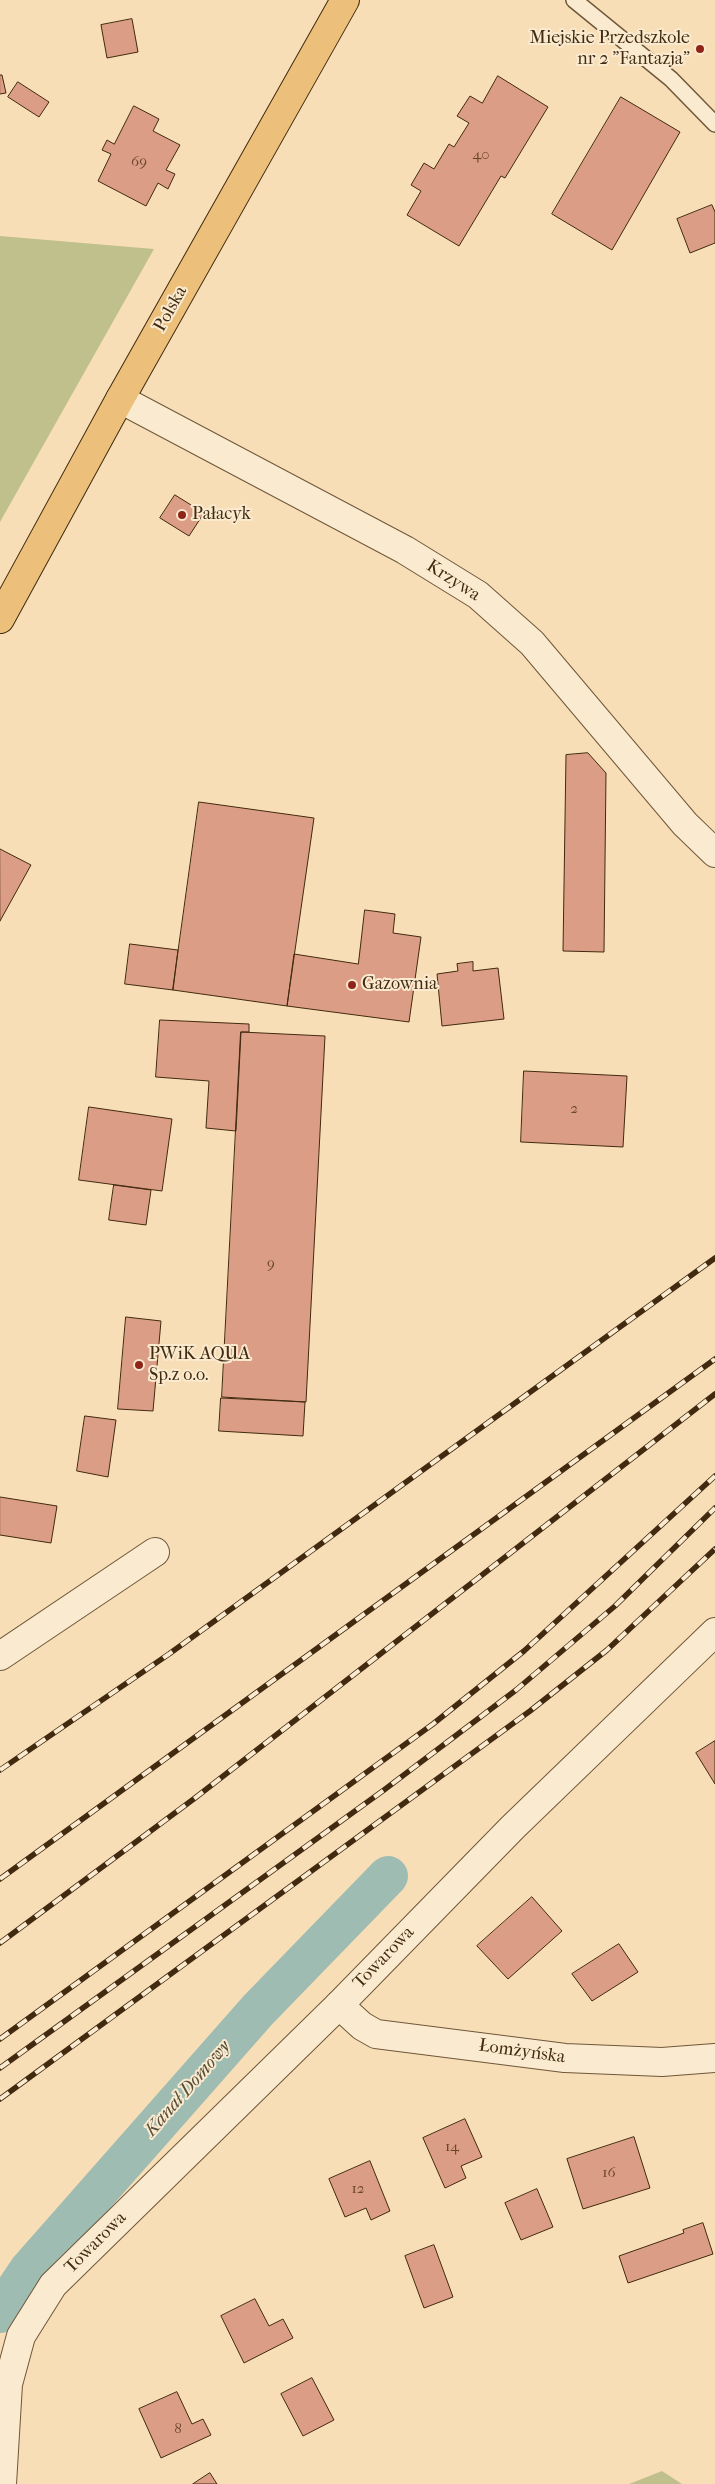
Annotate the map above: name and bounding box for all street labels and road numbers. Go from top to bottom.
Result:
street label: Polska [150,283,192,335]
street label: Krzywa [422,556,484,606]
street label: Towarowa [349,1922,419,1994]
street label: Łomżyńska [477,2035,567,2069]
street label: Towarowa [61,2208,131,2278]

